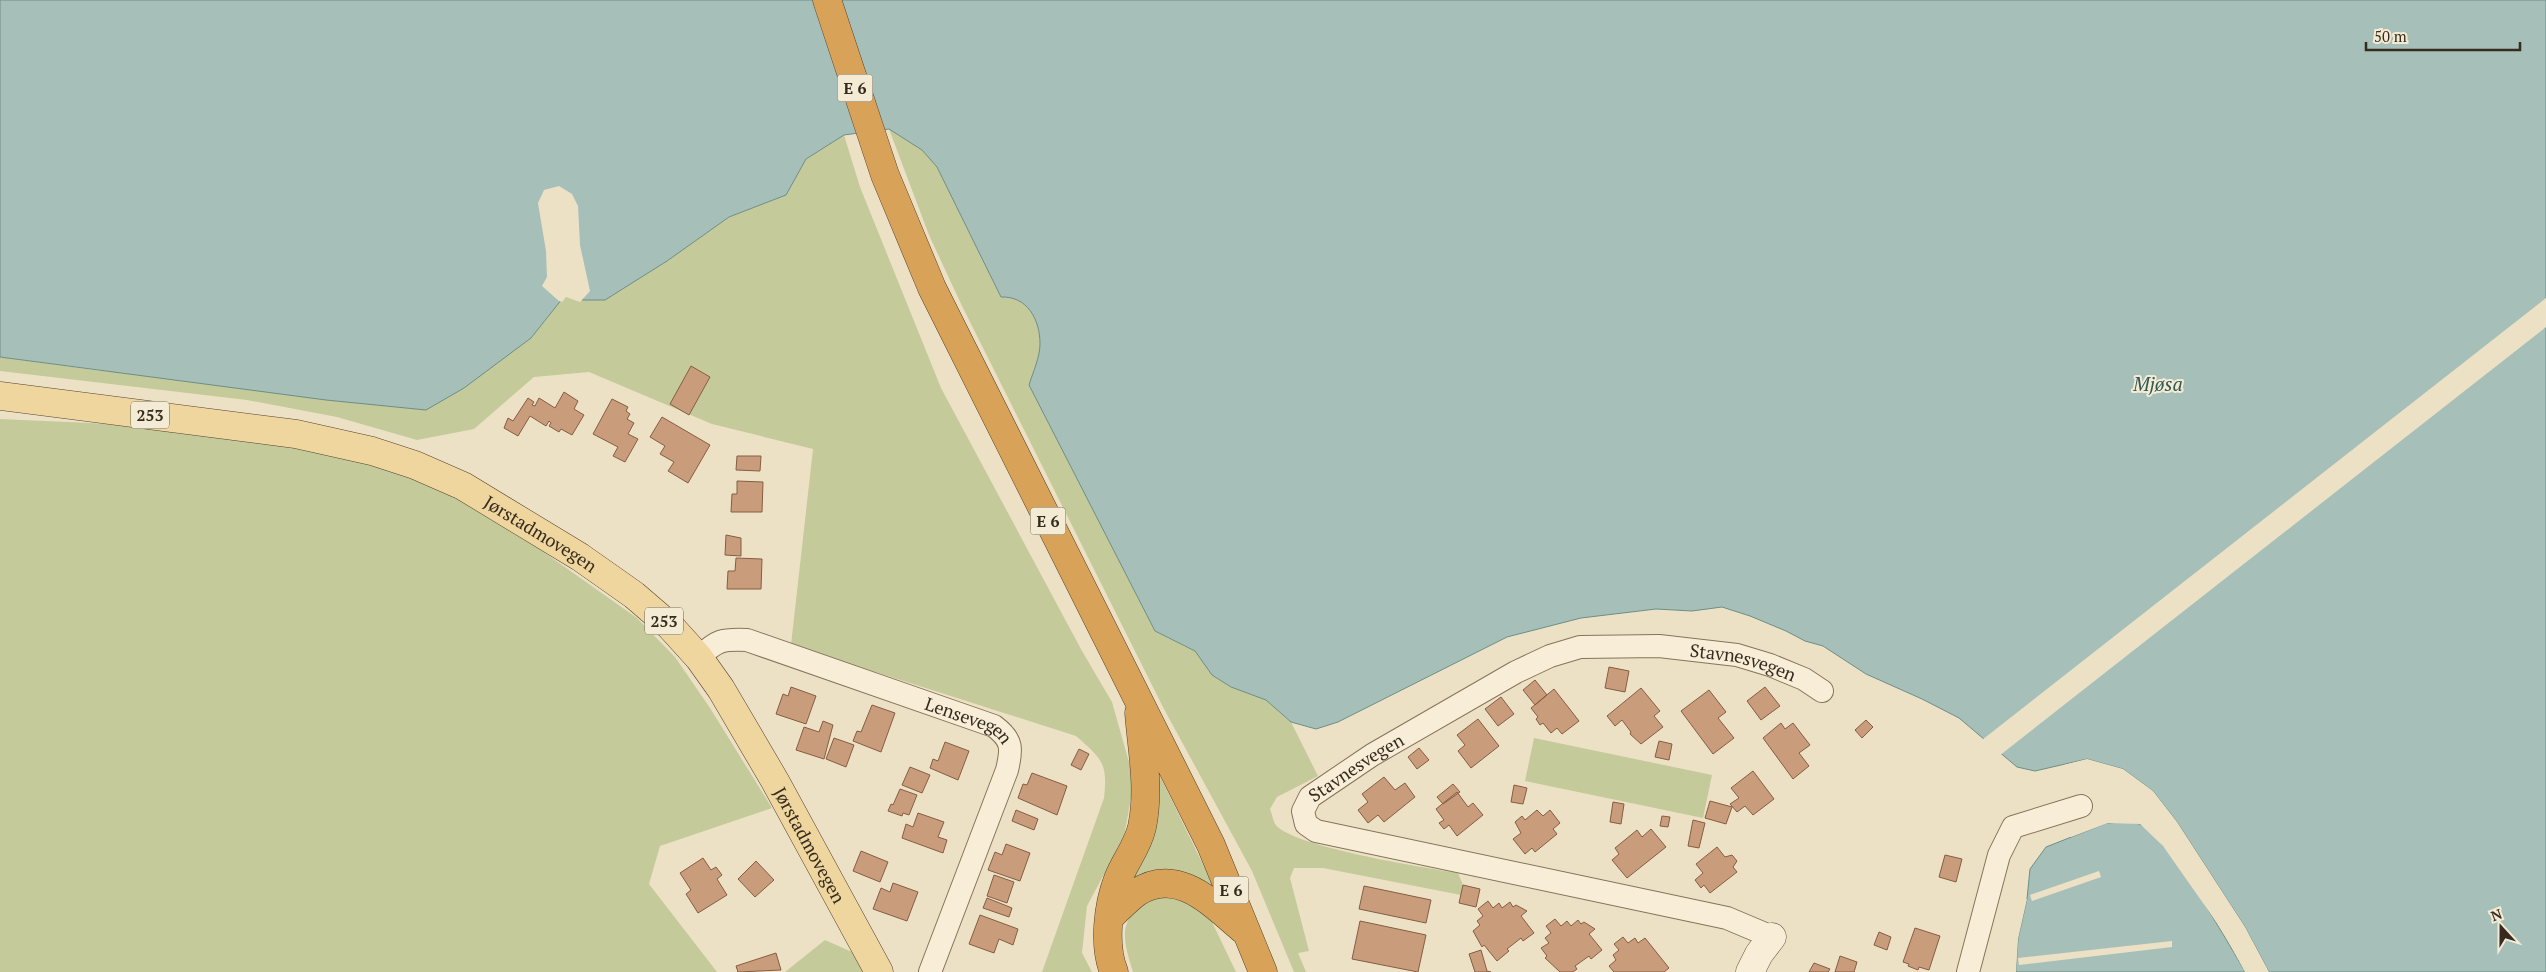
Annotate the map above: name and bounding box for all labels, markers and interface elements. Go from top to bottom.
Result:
scale bar [2366,20,2520,52]
text: 50 m [2374,26,2407,46]
road number: E 6 [838,75,872,102]
water label: Mjøsa [2132,371,2183,396]
road number: 253 [131,402,169,428]
street label: Jørstadmovegen [480,490,602,578]
road number: E 6 [1030,508,1066,534]
road number: 253 [645,608,683,634]
street label: Stavnesvegen [1689,638,1800,687]
street label: Lensevegen [922,691,1019,748]
street label: Stavnesvegen [1303,727,1408,807]
street label: Jørstadmovegen [768,783,851,908]
road number: E 6 [1214,876,1248,904]
north arrow [2476,902,2526,952]
text: N [2488,903,2505,925]

